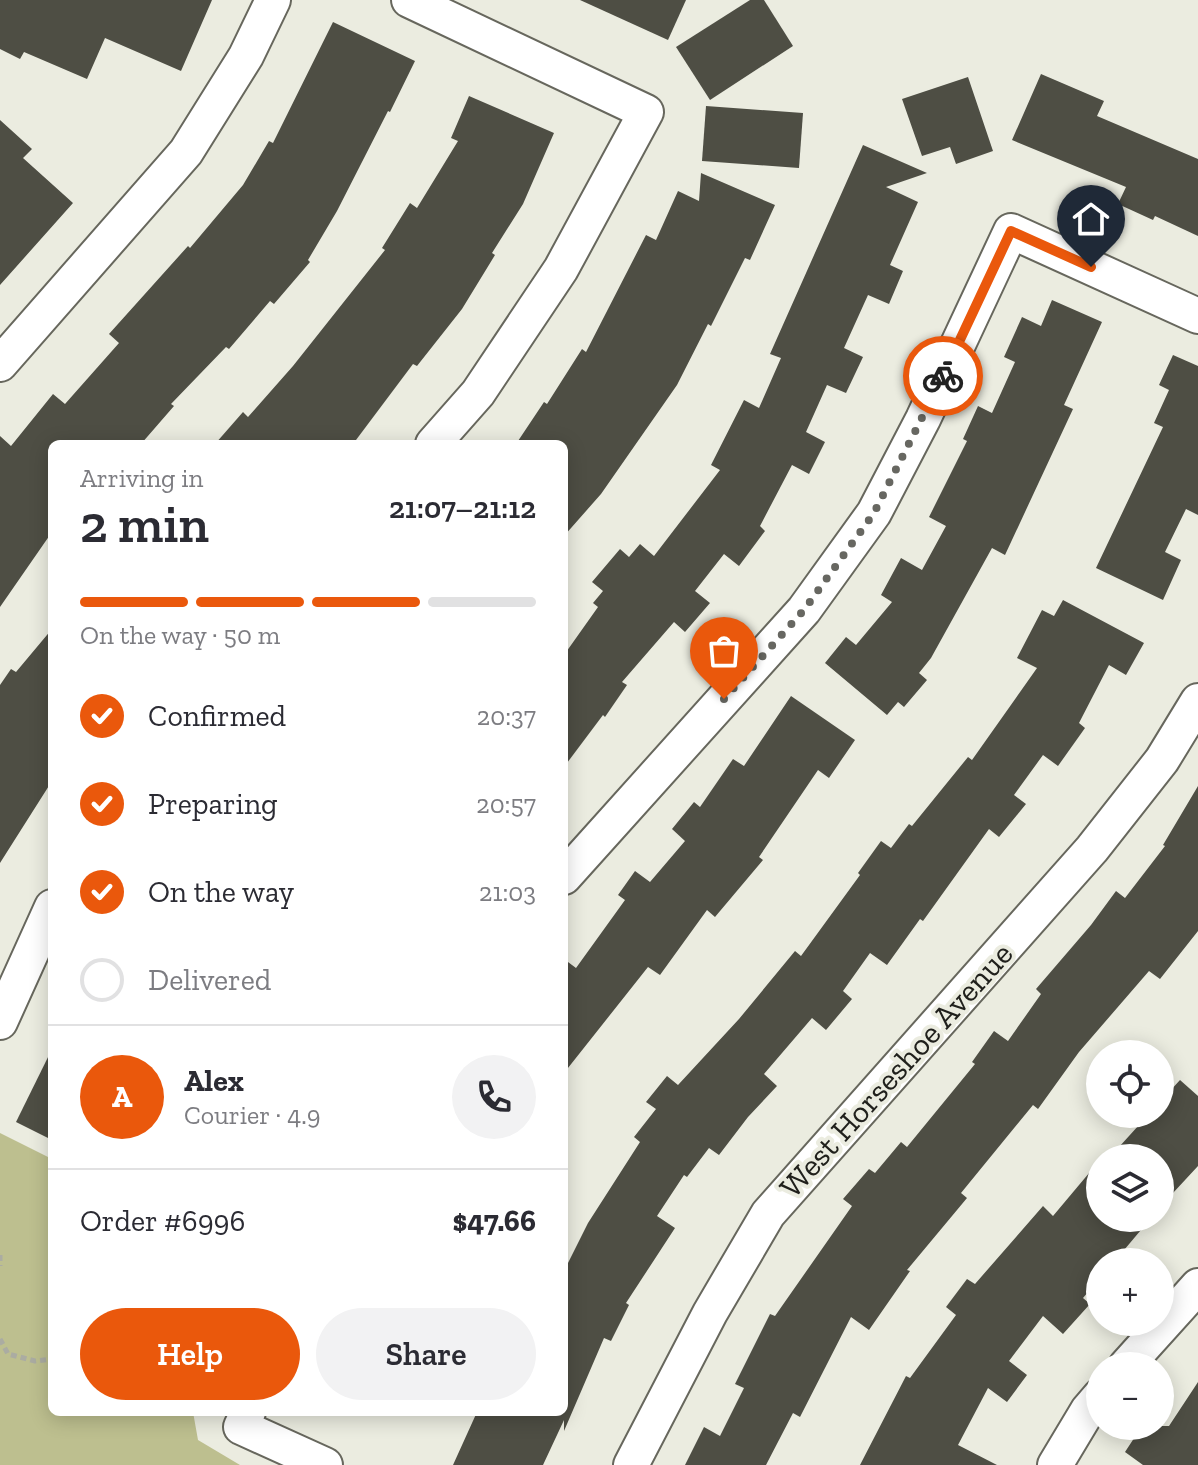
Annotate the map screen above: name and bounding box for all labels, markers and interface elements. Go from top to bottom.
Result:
pin [1057,185,1125,267]
icon: home [1069,197,1113,241]
courier [903,336,983,416]
icon: bike [921,354,965,398]
text: Arriving in [80,462,203,494]
text: 21:07–21:12 [389,490,536,526]
text: 2 min [80,493,209,555]
pin [690,617,758,699]
text: On the way · 50 m [80,619,280,651]
icon: bag [702,629,746,673]
icon: check [80,694,124,738]
text: Confirmed [148,698,286,734]
text: 20:37 [477,700,536,732]
icon: check [80,782,124,826]
text: Preparing [148,786,278,822]
text: 20:57 [476,788,536,820]
icon: check [80,870,124,914]
text: On the way [148,874,294,910]
text: 21:03 [479,876,536,908]
street label: West Horseshoe Avenue [771,935,1021,1205]
text: Delivered [148,962,271,998]
map controls [1086,1040,1174,1440]
button: locate [1086,1040,1174,1128]
button: phone [452,1055,536,1139]
text: Alex [184,1063,244,1099]
text: A [112,1079,132,1115]
text: Courier · 4.9 [184,1099,320,1131]
button: layers [1086,1144,1174,1232]
text: Order #6996 [80,1203,245,1239]
text: $47.66 [452,1203,536,1239]
button: + [1086,1248,1174,1336]
button: Help [80,1308,300,1400]
button: Share [316,1308,536,1400]
button: − [1086,1352,1174,1440]

